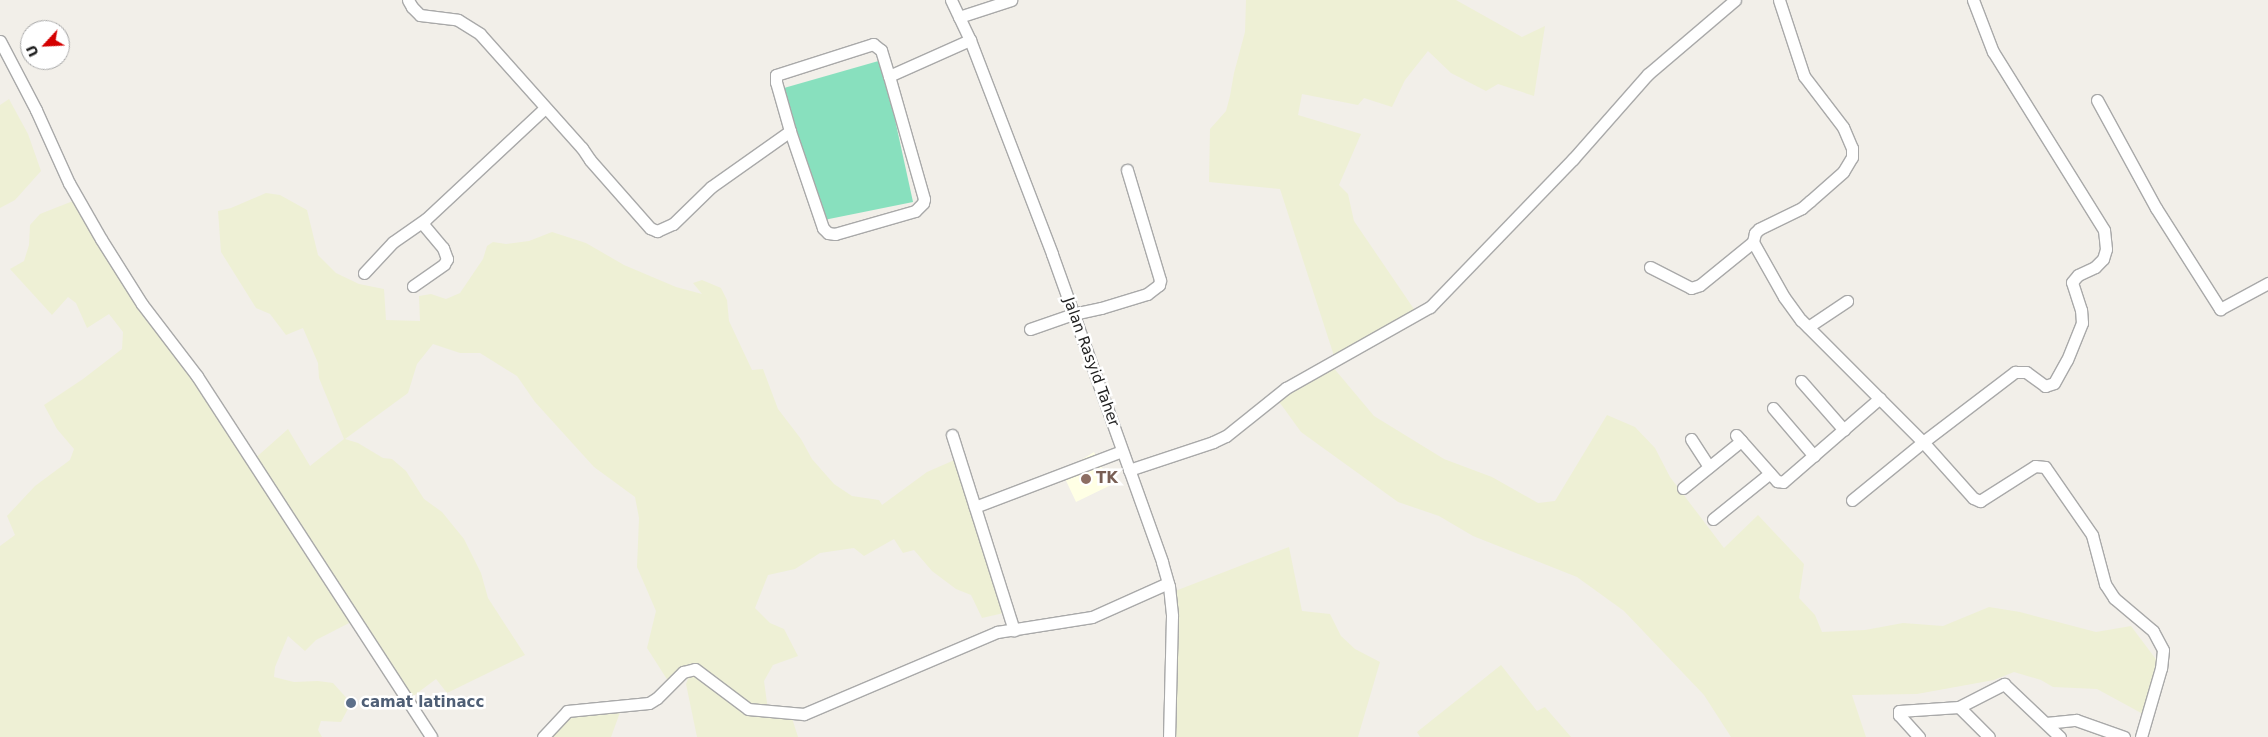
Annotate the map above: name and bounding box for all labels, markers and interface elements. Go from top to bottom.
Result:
north arrow [20,20,70,70]
text: U [23,42,42,59]
street label: Jalan Rasyid Taher [1059,295,1123,429]
place label: TK [1096,470,1118,488]
marker: TK [1080,473,1092,485]
place label: camat latinacc [361,694,484,712]
marker: camat latinacc [345,697,357,709]

